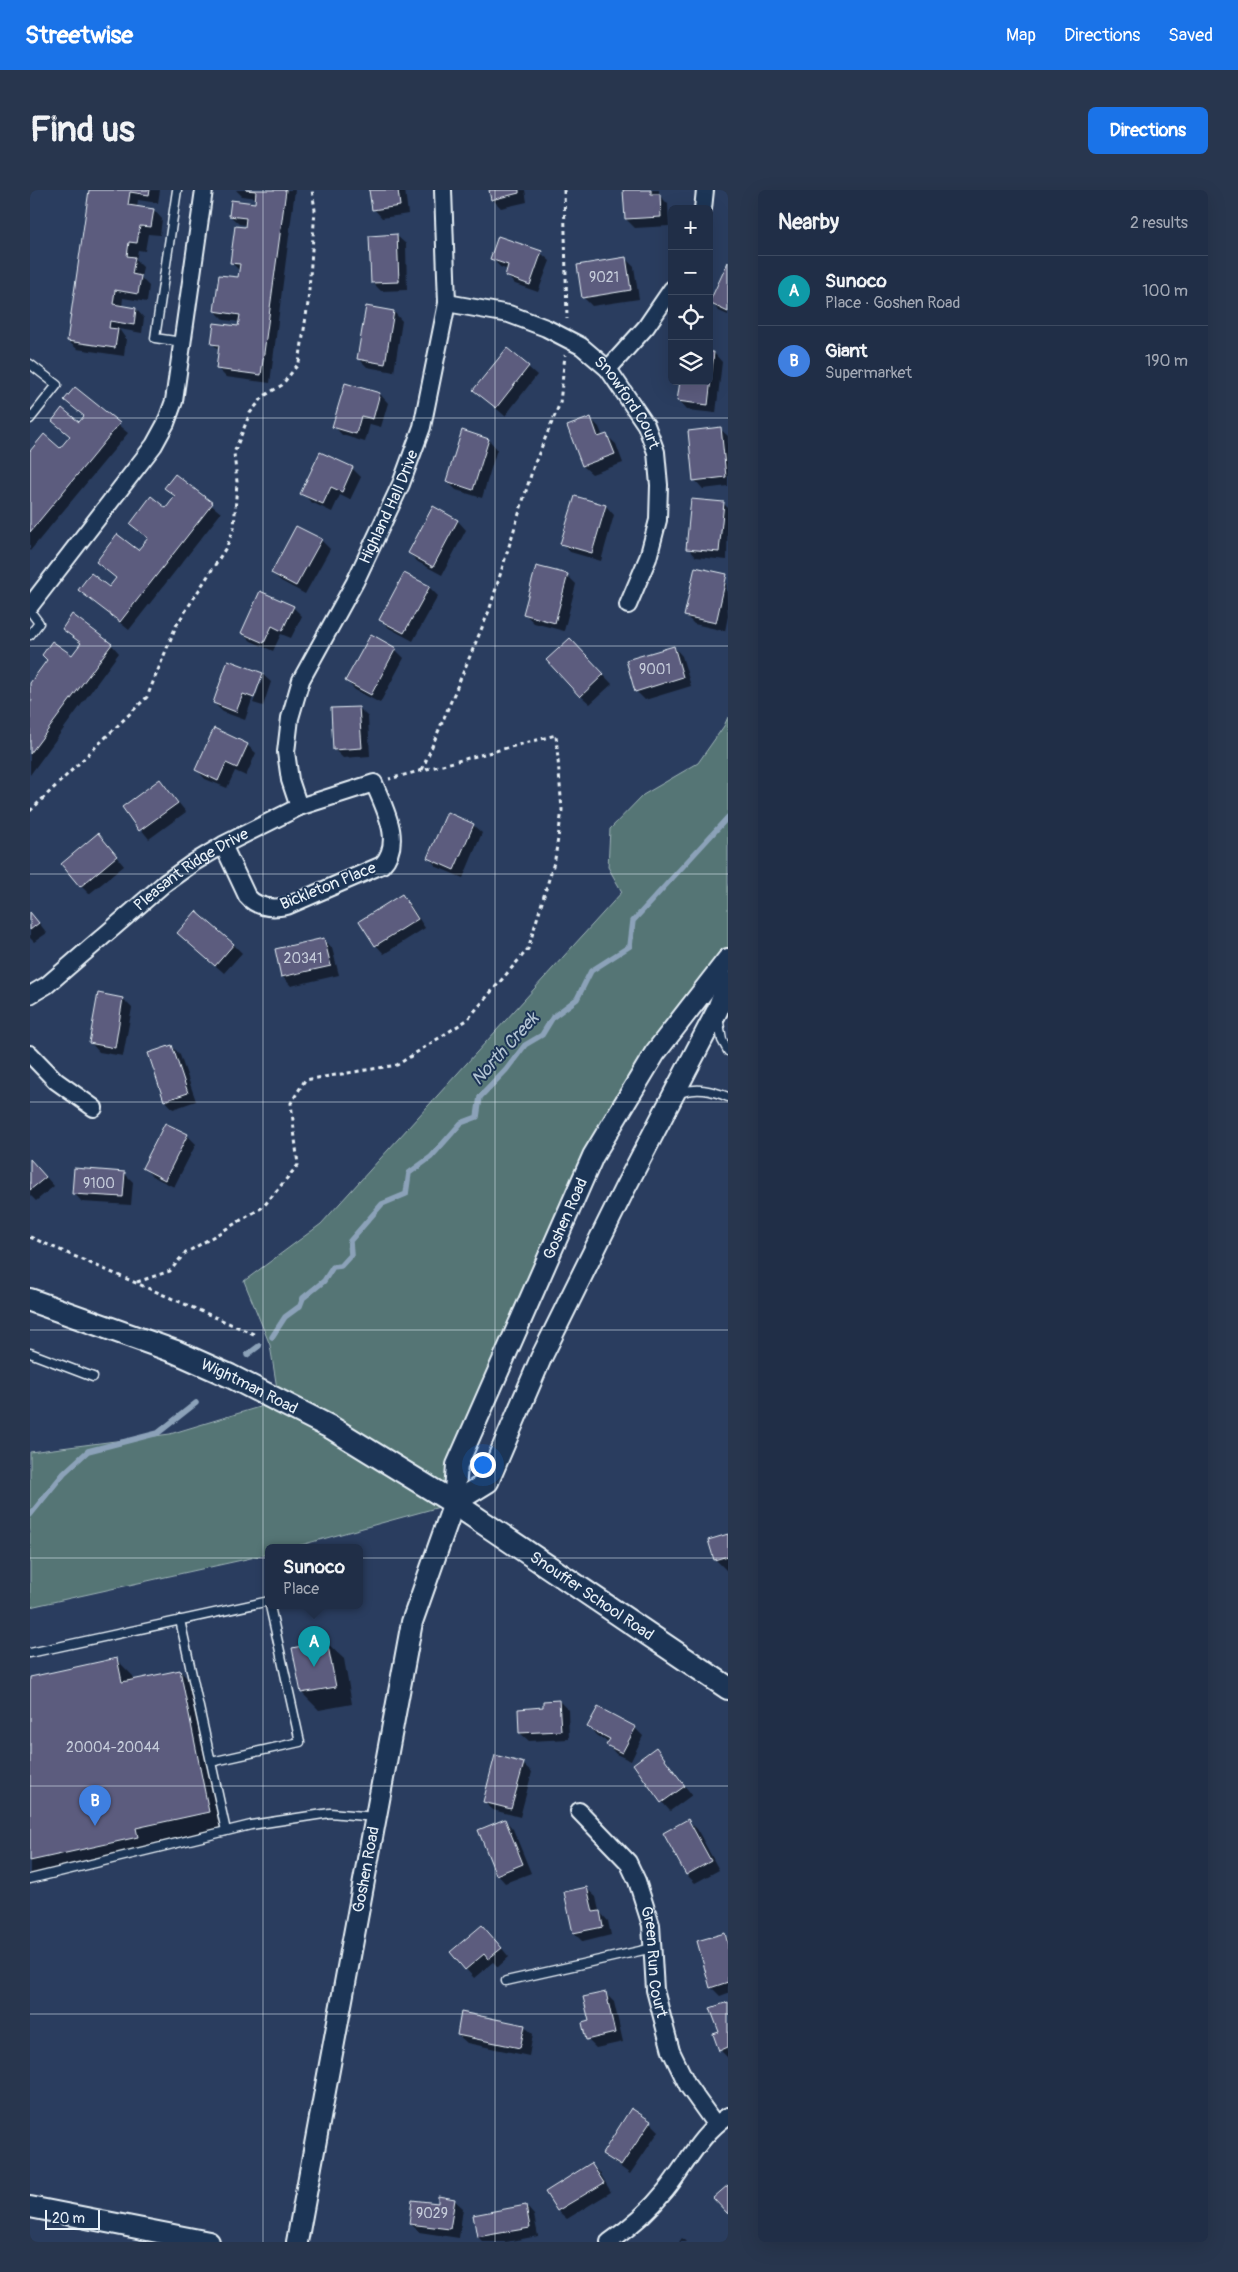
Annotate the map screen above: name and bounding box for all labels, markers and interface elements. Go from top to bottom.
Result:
text: Streetwise [25,21,133,50]
text: Map [1006,24,1036,47]
text: Directions [1064,24,1140,47]
text: Saved [1168,24,1213,47]
button: Directions [1088,107,1208,154]
text: Find us [30,108,135,152]
map controls [668,205,713,385]
button: + [668,205,713,250]
text: Nearby [778,209,839,236]
text: 2 results [1130,213,1188,233]
button: − [668,250,713,295]
house number: 9021 [589,269,619,286]
text: Sunoco [825,269,887,293]
text: A [789,281,799,301]
text: 100 m [1142,281,1188,301]
text: Place · Goshen Road [825,293,960,313]
button: locate [668,295,713,340]
text: Giant [825,339,867,363]
button: layers [668,340,713,385]
text: B [789,351,799,371]
text: 190 m [1145,351,1188,371]
street label: Snowford Court [590,352,664,452]
text: Supermarket [825,363,912,383]
street label: Highland Hall Drive [355,447,423,567]
house number: 9001 [639,661,671,678]
street label: Pleasant Ridge Drive [130,824,252,915]
street label: Bickleton Place [277,858,379,914]
house number: 20341 [284,950,322,967]
water label: North Creek [466,1007,545,1090]
house number: 9100 [83,1175,115,1192]
street label: Goshen Road [539,1175,592,1263]
street label: Wightman Road [198,1354,301,1419]
your location [470,1452,496,1478]
popup [265,1544,363,1609]
street label: Snouffer School Road [526,1547,658,1645]
text: Sunoco [283,1555,345,1579]
text: Place [283,1579,319,1599]
pin: A [298,1626,330,1667]
house number: 20004-20044 [66,1739,160,1756]
pin: B [79,1785,111,1826]
street label: Goshen Road [348,1825,384,1914]
street label: Green Run Court [636,1904,672,2020]
house number: 9029 [416,2205,448,2222]
scale bar [45,2207,100,2230]
text: 20 m [52,2210,85,2227]

